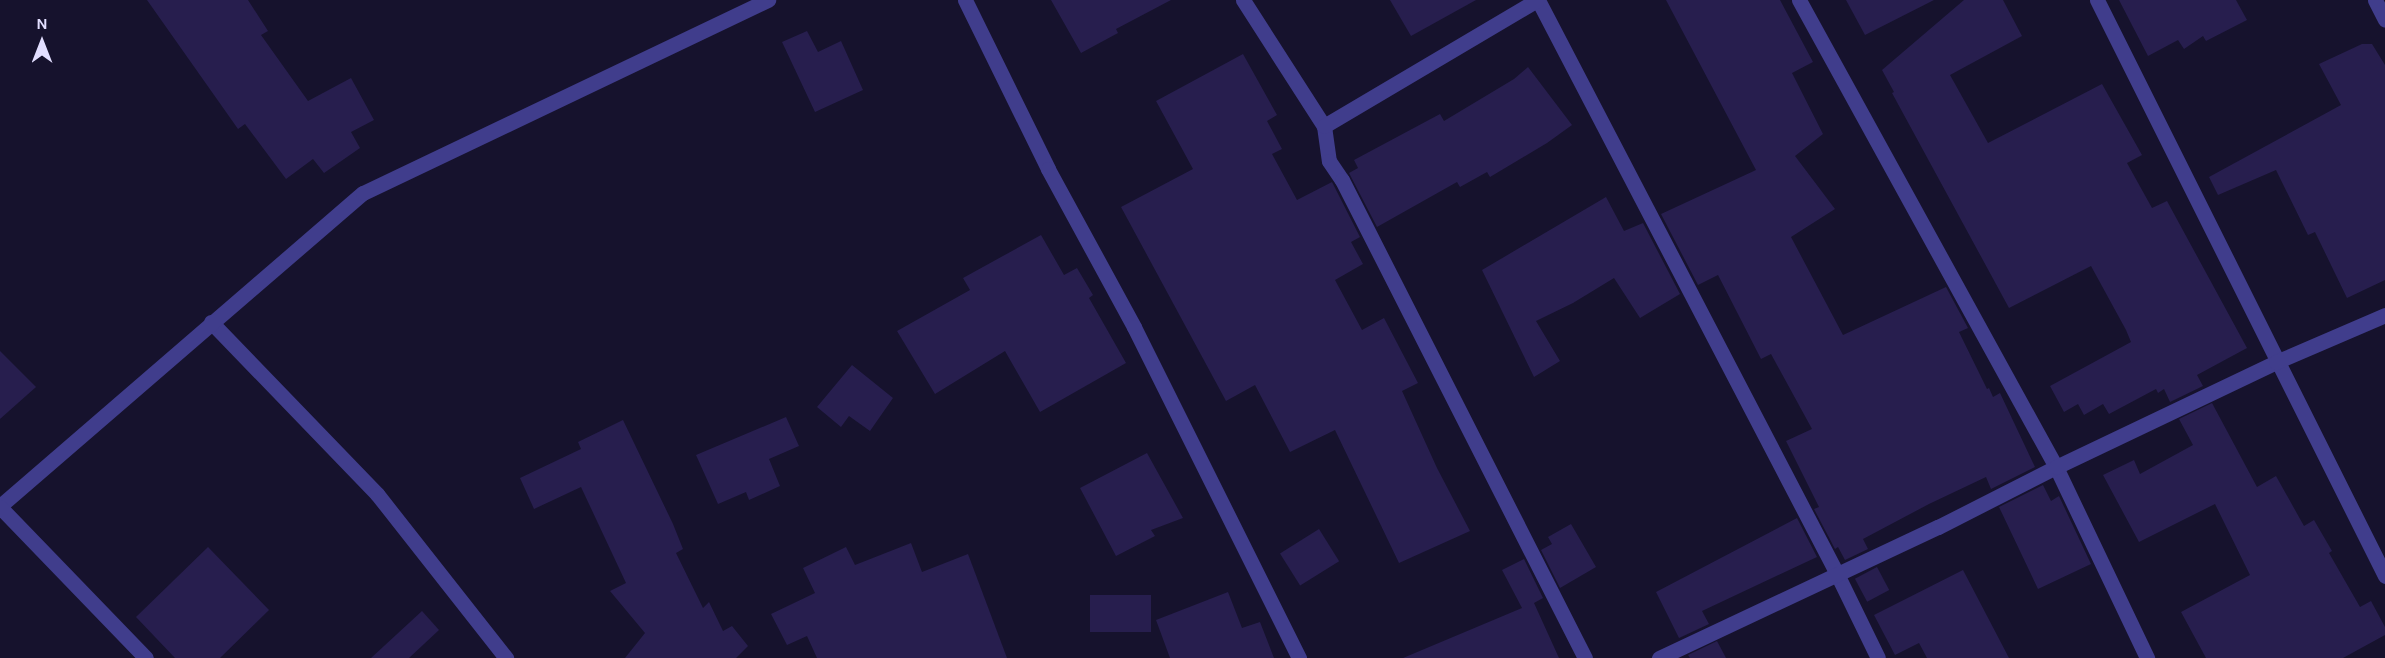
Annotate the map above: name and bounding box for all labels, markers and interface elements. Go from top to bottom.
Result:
north arrow [12,12,72,72]
text: N [36,14,48,33]

